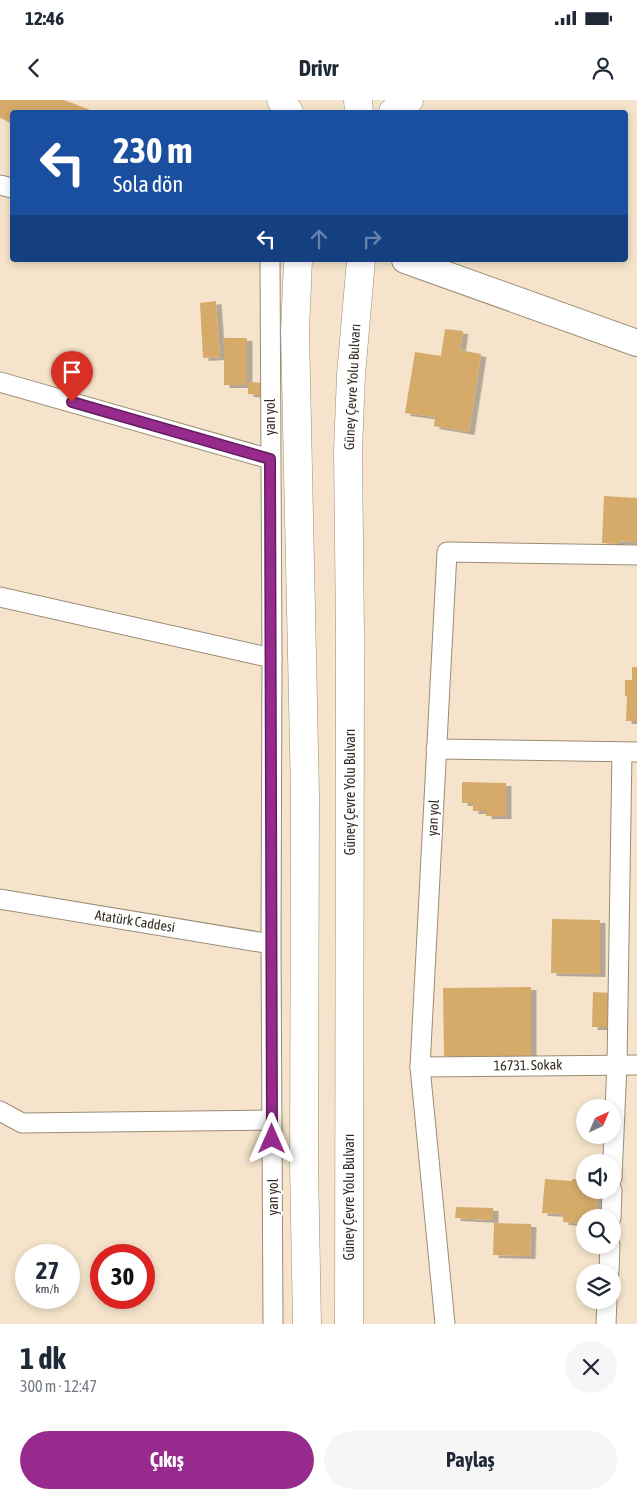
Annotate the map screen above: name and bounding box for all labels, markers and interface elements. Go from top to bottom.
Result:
text: 12:46 [25,7,64,29]
icon: back [20,54,48,82]
icon: person [589,54,617,82]
text: Drivr [299,55,338,81]
icon: left [30,130,95,195]
text: 230 m [113,130,192,170]
text: Sola dön [113,171,183,197]
icon: left [252,225,280,253]
icon: ahead [305,225,333,253]
icon: right [358,225,386,253]
street label: Güney Çevre Yolu Bulvarı [341,323,363,451]
pin [51,351,93,402]
icon: arrive [58,358,86,386]
street label: yan yol [262,398,278,435]
street label: Güney Çevre Yolu Bulvarı [342,729,358,855]
street label: yan yol [424,799,442,837]
street label: Atatürk Caddesi [94,907,176,935]
street label: 16731. Sokak [494,1056,562,1074]
north arrow [576,1099,621,1144]
map controls [576,1099,621,1309]
position arrow [245,1112,297,1164]
street label: Güney Çevre Yolu Bulvarı [341,1134,357,1260]
button: sound [576,1154,621,1199]
street label: yan yol [265,1178,281,1215]
button: search [576,1209,621,1254]
speed limit sign: 30 [90,1244,155,1309]
text: 27 [36,1256,59,1284]
button: layers [576,1264,621,1309]
text: km/h [36,1282,59,1296]
text: 1 dk [20,1341,66,1375]
button: close [565,1341,617,1393]
text: 300 m · 12:47 [20,1377,97,1395]
button: Çıkış [20,1431,314,1489]
button: Paylaş [324,1431,617,1489]

